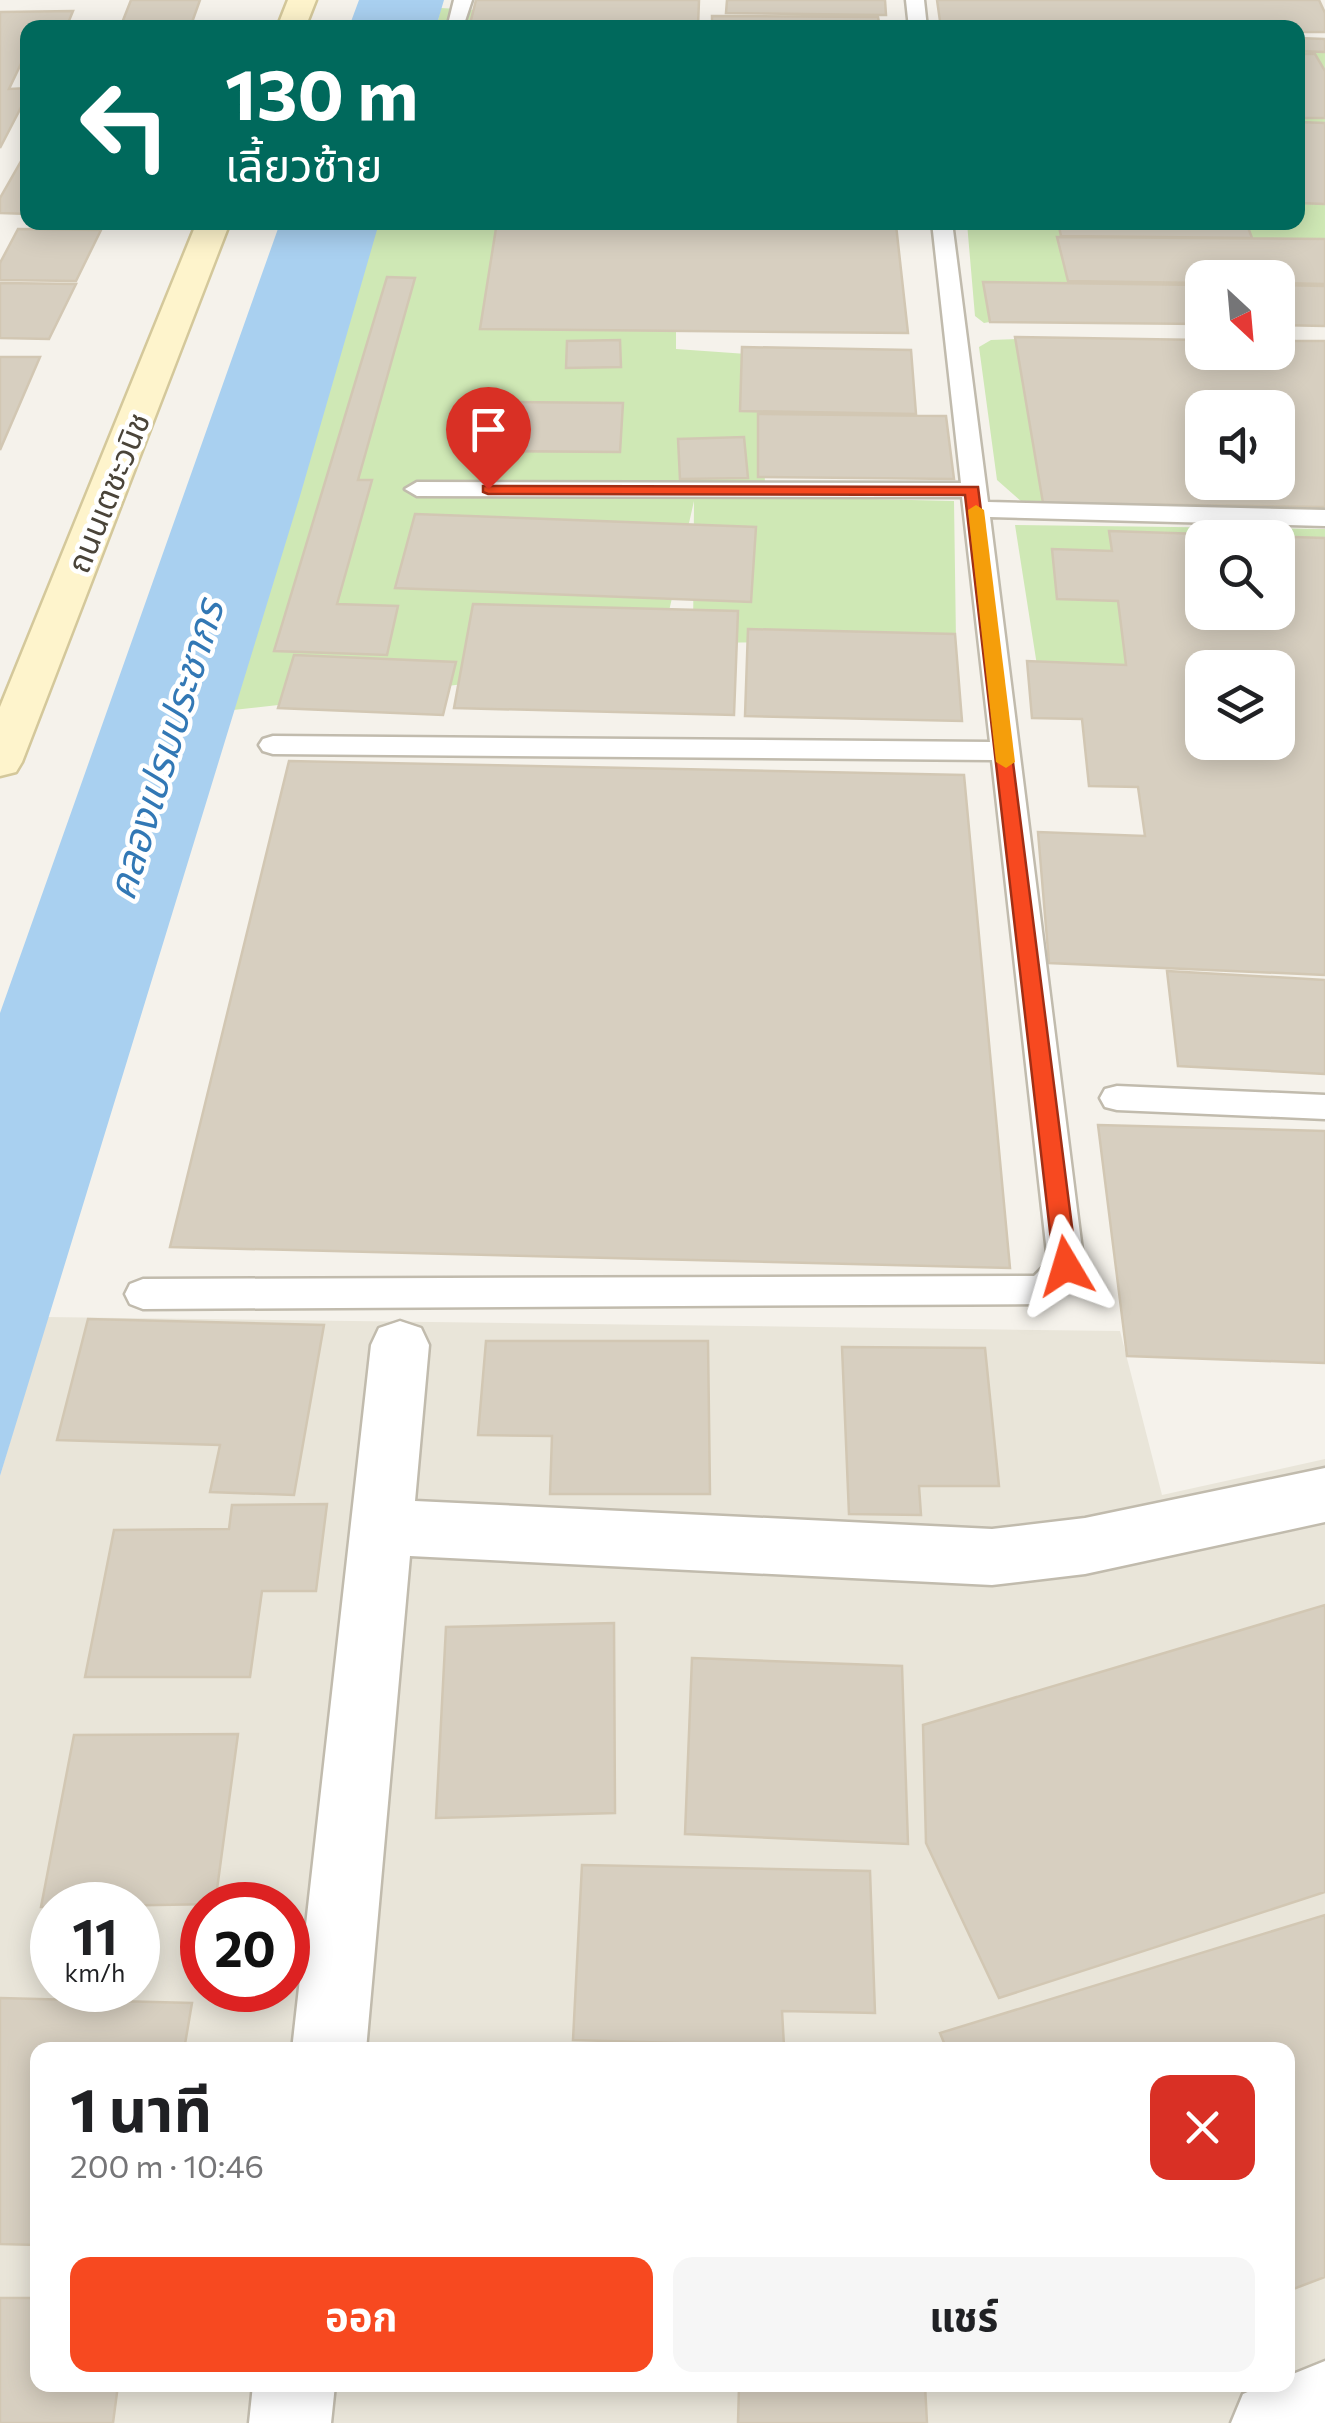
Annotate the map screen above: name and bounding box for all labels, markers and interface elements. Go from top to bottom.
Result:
text: 130 m [225,49,418,134]
icon: left [60,60,190,190]
text: เลี้ยวซ้าย [225,136,382,191]
north arrow [1185,260,1295,370]
map controls [1185,260,1295,760]
pin [446,387,531,490]
button: sound [1185,390,1295,500]
icon: arrive [461,402,516,457]
street label: ถนนเตชะวนิช [57,406,157,578]
button: search [1185,520,1295,630]
water label: คลองเปรมประชากร [94,591,233,905]
button: layers [1185,650,1295,760]
position arrow [1014,1214,1118,1318]
speed limit sign: 20 [180,1882,310,2012]
text: 11 [72,1904,118,1965]
text: km/h [65,1957,125,1987]
text: 1 นาที [70,2071,212,2144]
button: close [1150,2075,1255,2180]
text: 200 m · 10:46 [70,2145,264,2185]
button: ออก [70,2257,653,2372]
button: แชร์ [673,2257,1255,2372]

